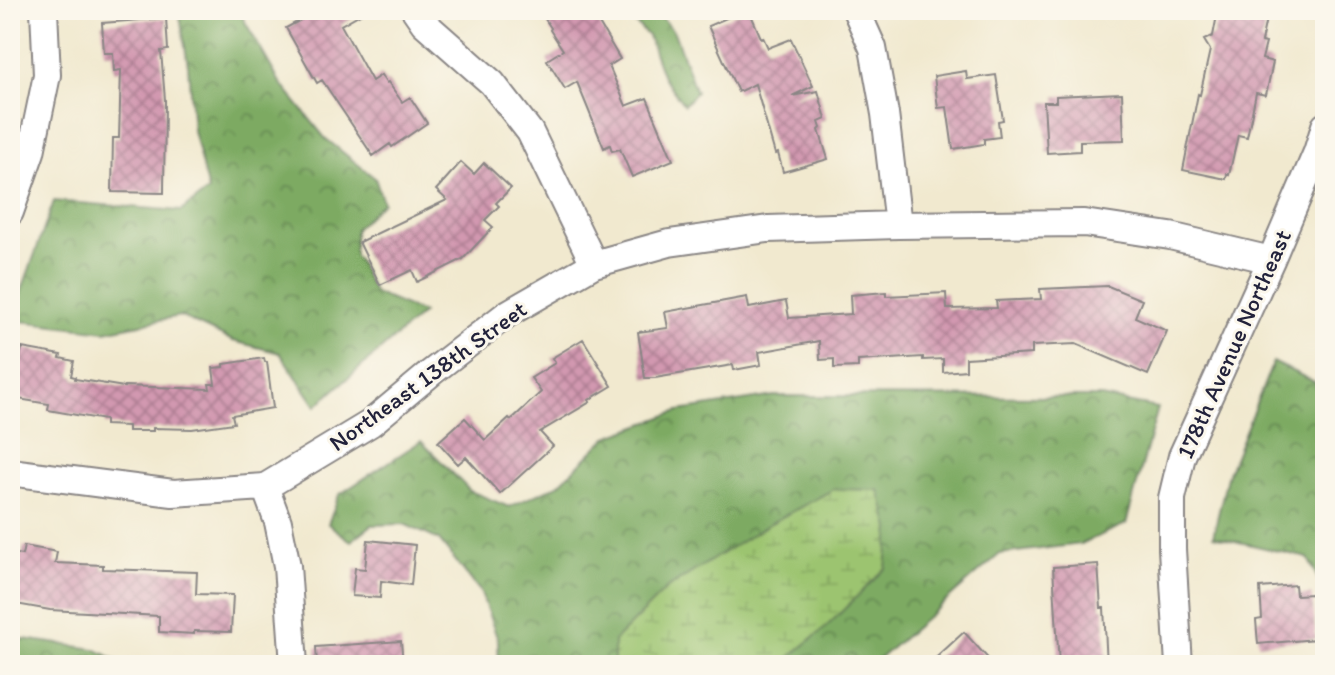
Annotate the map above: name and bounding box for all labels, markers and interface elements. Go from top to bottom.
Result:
street label: 178th Avenue Northeast [1170,225,1297,463]
street label: Northeast 138th Street [323,294,532,457]

